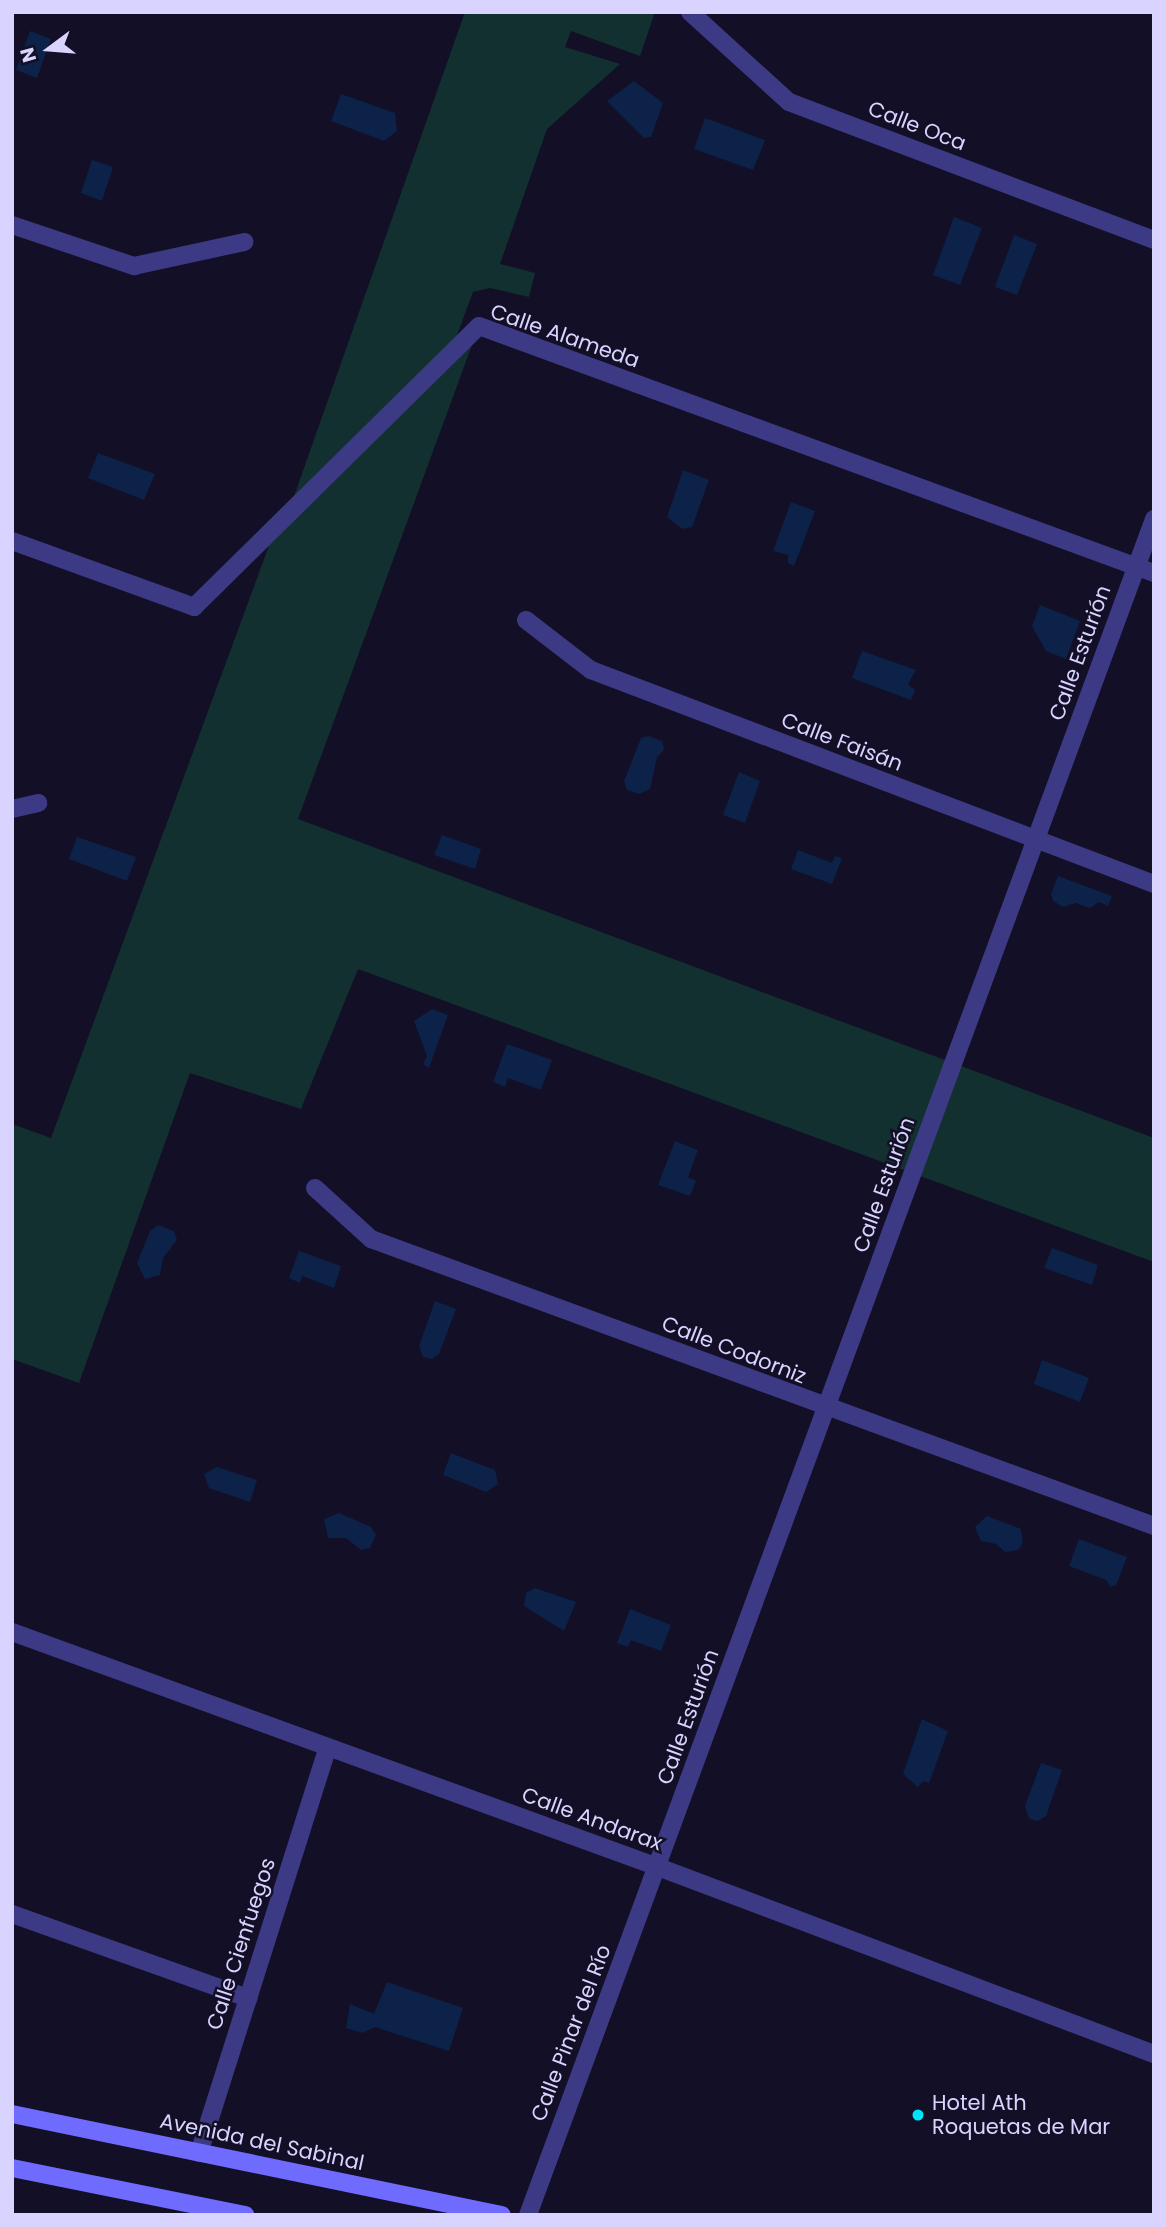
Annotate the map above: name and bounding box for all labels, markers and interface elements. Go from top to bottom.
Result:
north arrow [14,14,84,84]
text: N [13,44,43,66]
street label: Calle Oca [864,96,970,156]
street label: Calle Alameda [487,299,643,373]
street label: Calle Esturión [1044,582,1116,724]
street label: Calle Faisán [778,707,906,777]
street label: Calle Esturión [848,1114,920,1256]
street label: Calle Codorniz [658,1311,810,1389]
street label: Calle Esturión [652,1646,724,1788]
street label: Calle Andarax [518,1782,666,1856]
street label: Calle Cienfuegos [201,1855,281,2033]
street label: Calle Pinar del Río [526,1941,616,2125]
place label: Hotel Ath Roquetas de Mar [932,2090,1110,2140]
marker: Hotel Ath Roquetas de Mar [910,2107,926,2123]
street label: Avenida del Sabinal [158,2108,366,2176]

